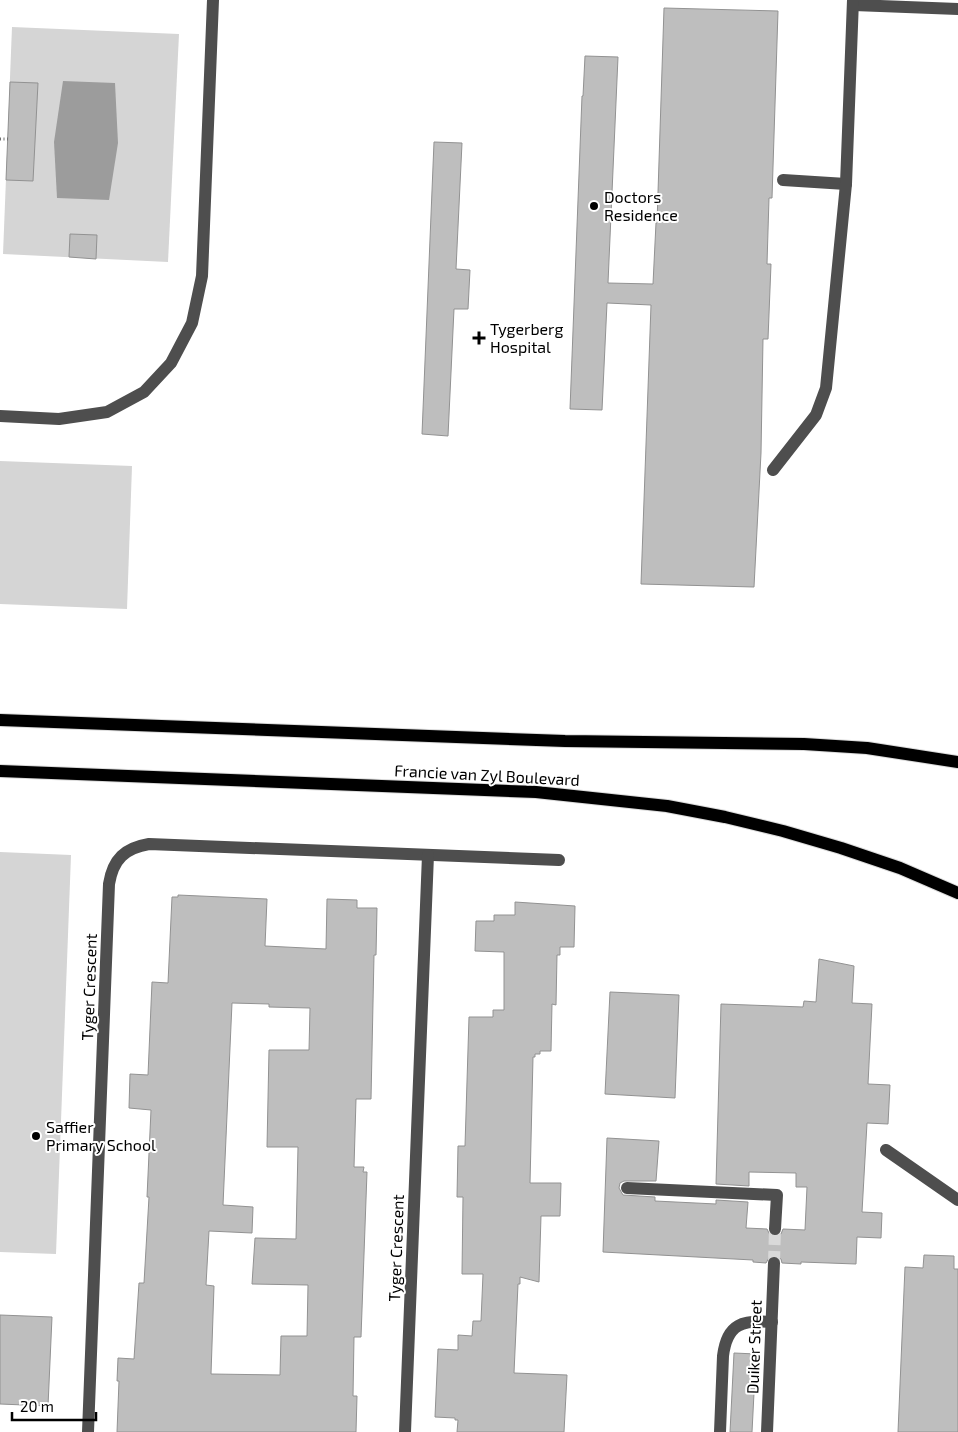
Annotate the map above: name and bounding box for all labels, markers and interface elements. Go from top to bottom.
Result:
place label: Doctors Residence [604,187,678,224]
marker: Doctors Residence [588,200,600,212]
place label: Tygerberg Hospital [490,319,563,356]
marker: Tygerberg Hospital [472,331,486,345]
street label: Francie van Zyl Boulevard [394,760,580,789]
street label: Tyger Crescent [77,933,100,1041]
place label: Saffier Primary School [46,1117,156,1154]
marker: Saffier Primary School [30,1130,42,1142]
street label: Tyger Crescent [384,1194,407,1302]
street label: Duiker Street [742,1300,765,1394]
scale bar [12,1390,96,1422]
text: 20 m [20,1397,54,1415]

